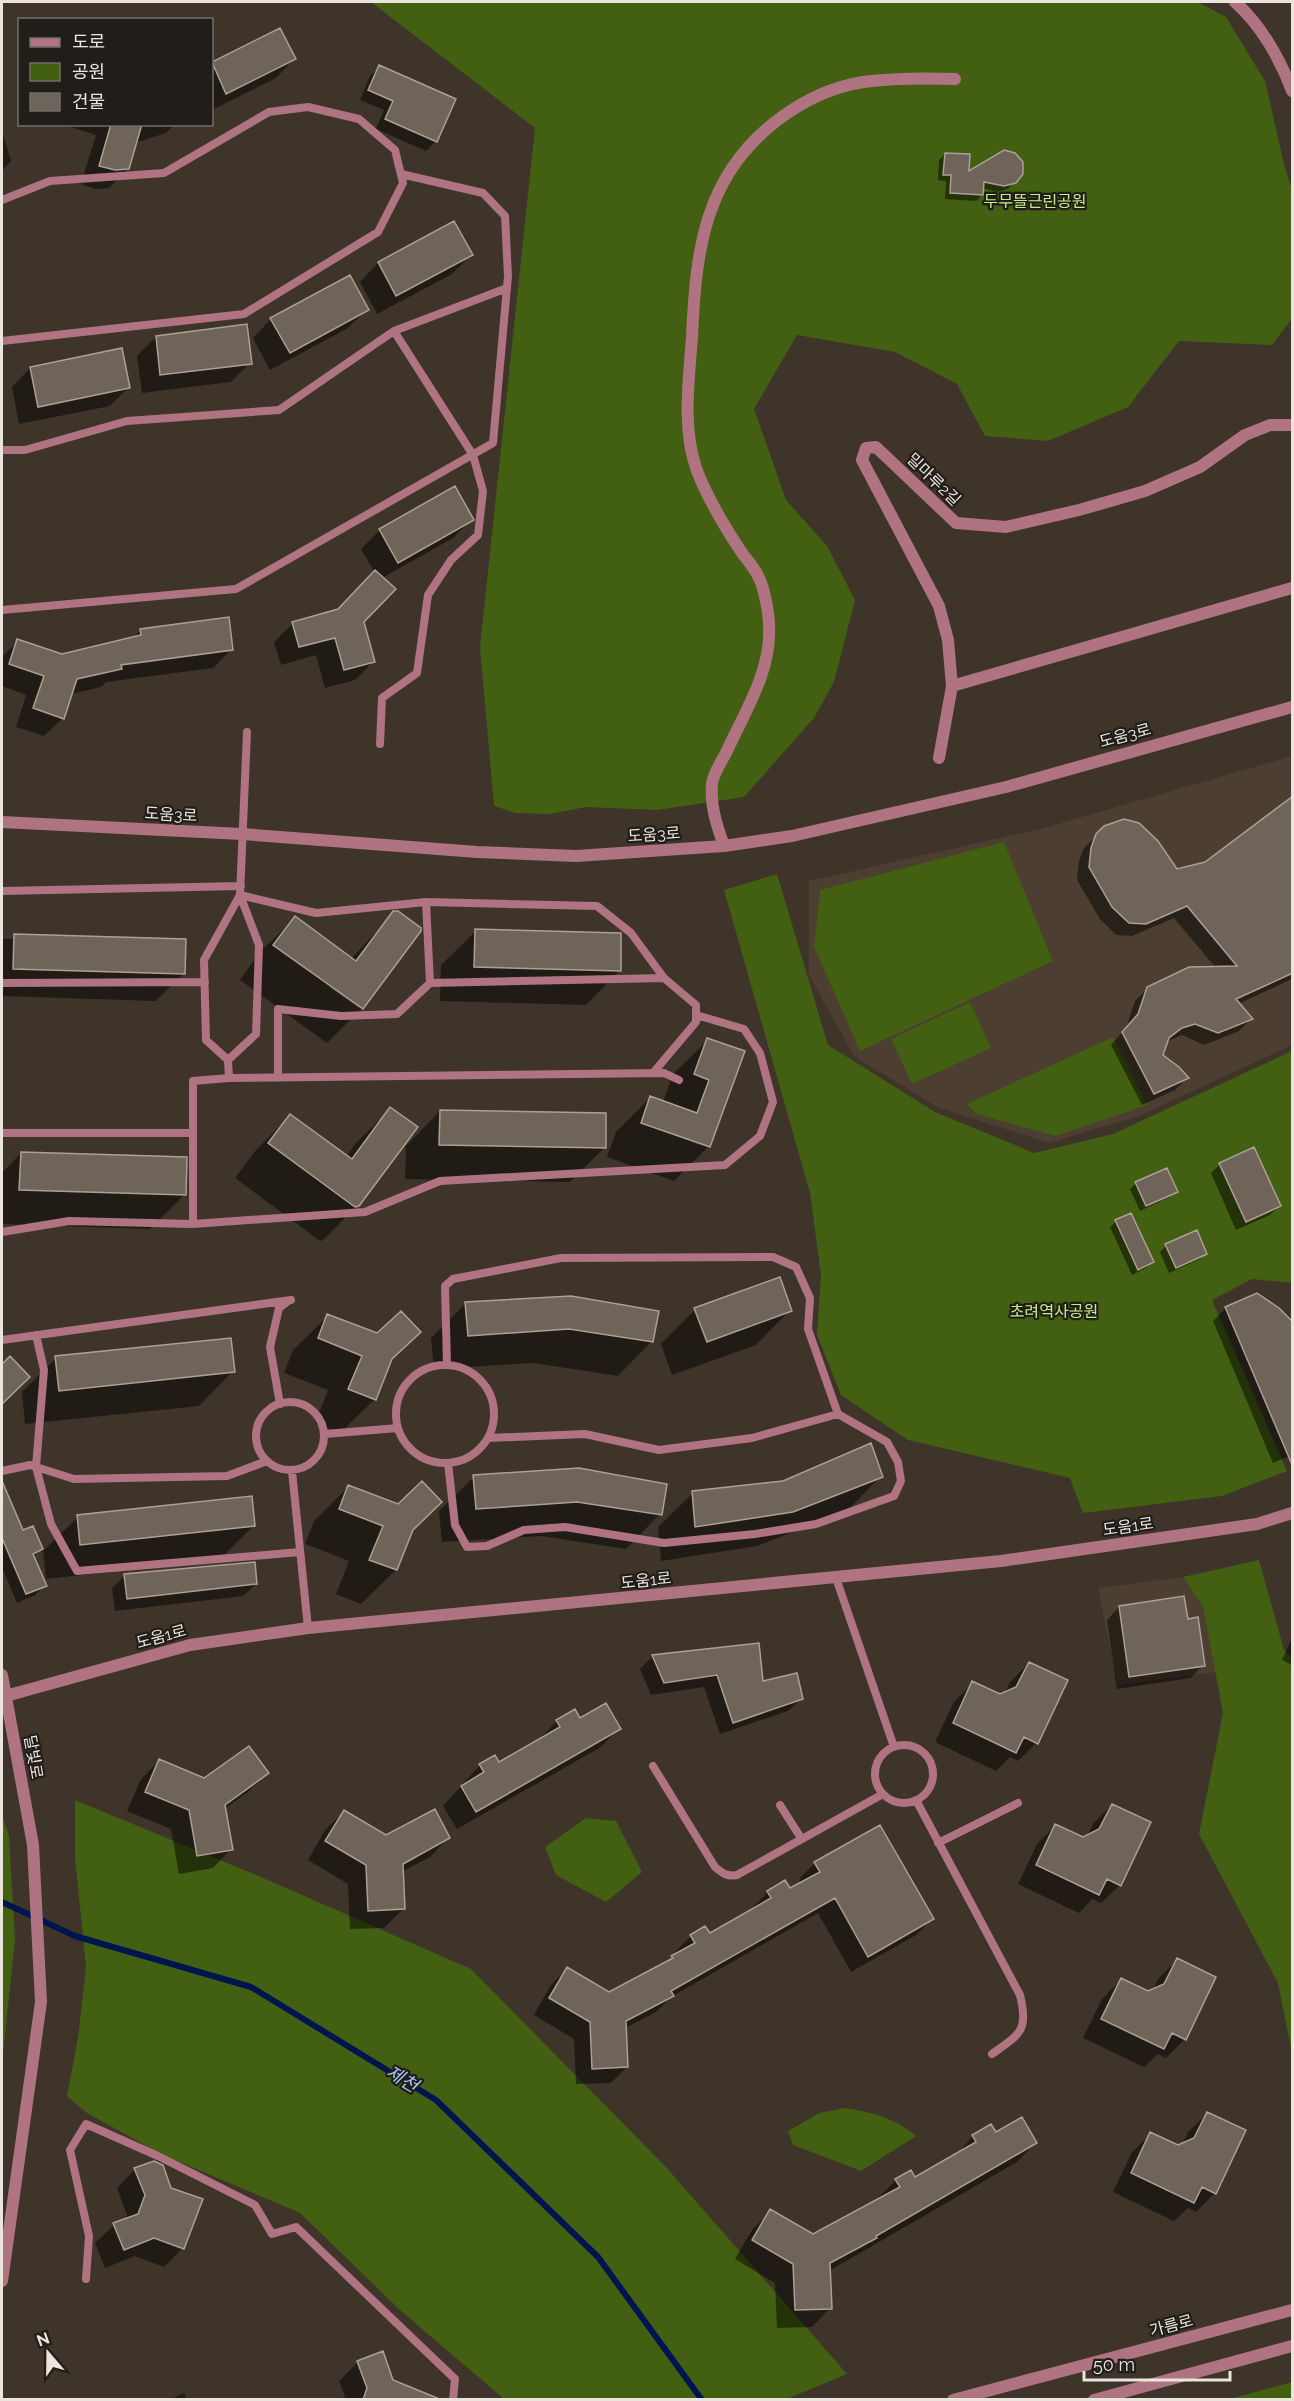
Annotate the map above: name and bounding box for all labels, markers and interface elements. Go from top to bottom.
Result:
legend [18,18,213,126]
text: 도로 [72,31,105,52]
text: 공원 [72,61,105,82]
text: 건물 [72,91,105,112]
park label: 두무뜰근린공원 [983,192,1087,211]
street label: 밀마루2길 [903,449,964,510]
street label: 도움3로 [1097,719,1153,751]
street label: 도움3로 [144,804,198,825]
street label: 도움3로 [627,823,681,846]
park label: 초려역사공원 [1010,1302,1098,1321]
street label: 도움1로 [1101,1513,1155,1539]
street label: 도움1로 [620,1568,673,1593]
street label: 도움1로 [134,1621,188,1652]
street label: 달빛로 [20,1734,47,1781]
water label: 제천 [383,2061,424,2097]
street label: 가름로 [1147,2311,1195,2340]
north arrow [18,2323,78,2383]
text: N [34,2328,52,2350]
scale bar [1084,2344,1230,2382]
text: 50 m [1093,2354,1135,2375]

